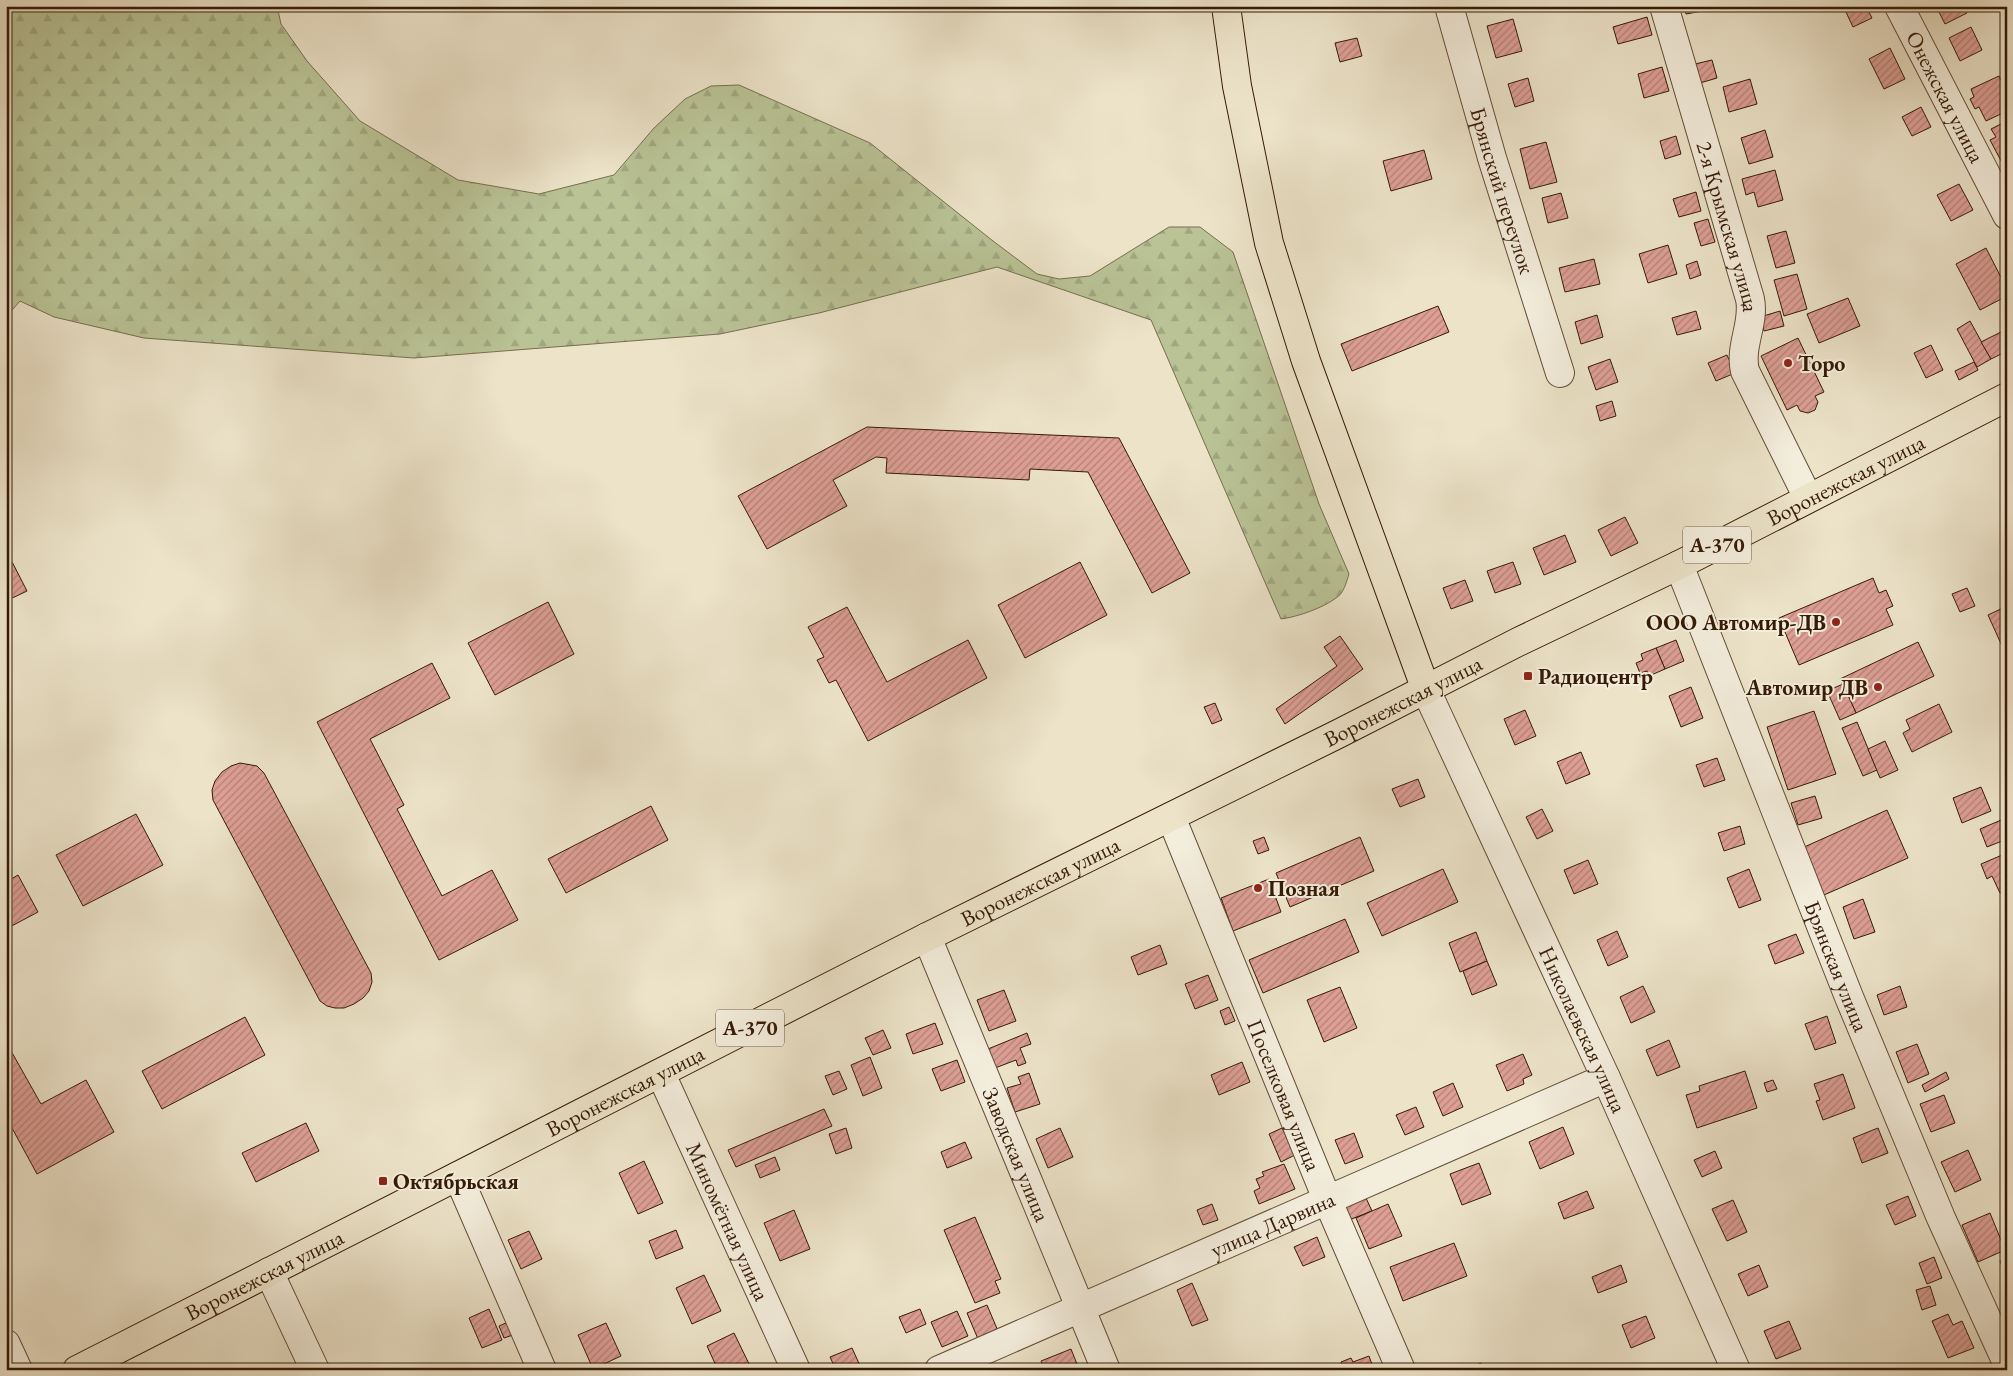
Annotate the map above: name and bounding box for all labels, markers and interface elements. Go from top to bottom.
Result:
street label: Онежская улица [1899,26,1992,168]
street label: Брянский переулок [1463,104,1542,278]
street label: 2-я Крымская улица [1689,138,1765,313]
place label: Торо [1798,349,1845,378]
marker: Торо [1782,357,1794,369]
street label: Воронежская улица [1762,427,1930,533]
road number: А-370 [1683,526,1751,564]
place label: ООО Автомир-ДВ [1646,608,1826,637]
marker: ООО Автомир-ДВ [1830,616,1842,628]
street label: Воронежская улица [1319,649,1487,754]
place label: Радиоцентр [1538,662,1653,691]
marker: Радиоцентр [1522,670,1534,682]
place label: Автомир ДВ [1745,673,1868,702]
marker: Автомир ДВ [1872,681,1884,693]
street label: Воронежская улица [956,830,1125,933]
place label: Позная [1268,874,1340,903]
marker: Позная [1252,882,1264,894]
street label: Брянская улица [1797,896,1876,1036]
street label: Николаевская улица [1532,942,1634,1118]
road number: А-370 [716,1010,784,1046]
street label: Поселковая улица [1240,1015,1328,1175]
street label: Воронежская улица [541,1039,710,1144]
street label: Заводская улица [976,1083,1057,1226]
street label: Миномётная улица [679,1138,777,1306]
place label: Октябрьская [393,1167,519,1196]
marker: Октябрьская [377,1175,389,1187]
street label: улица Дарвина [1206,1184,1339,1264]
street label: Воронежская улица [180,1223,349,1328]

